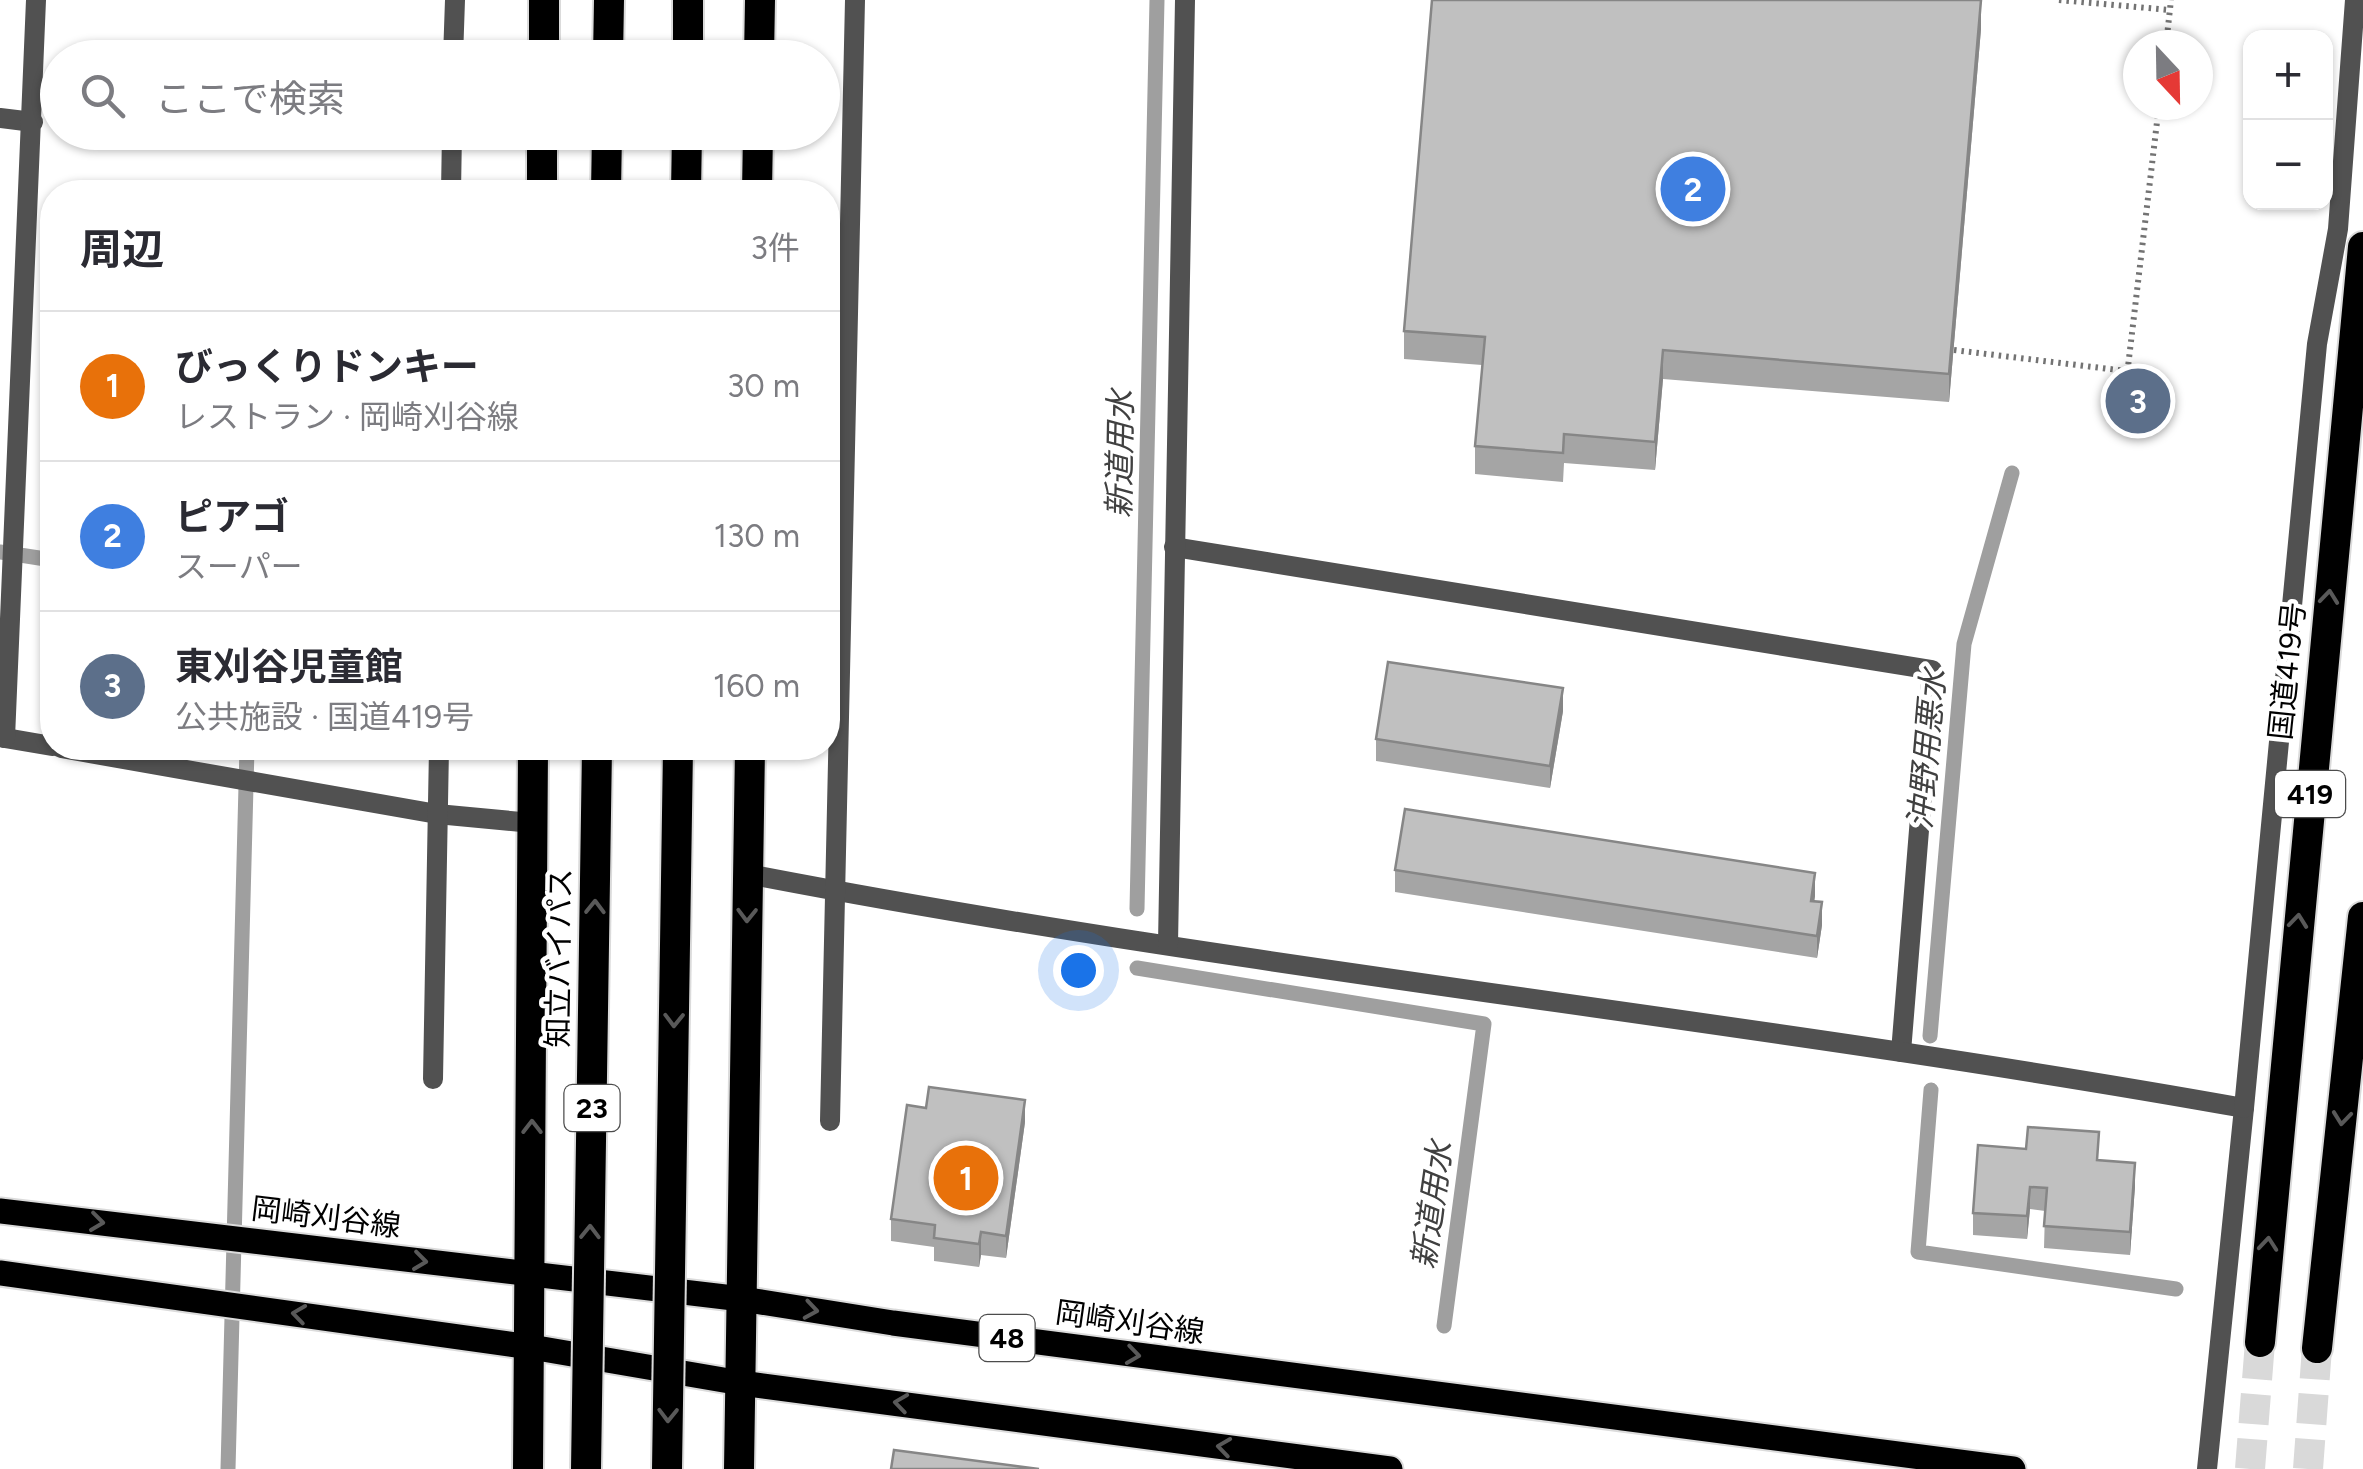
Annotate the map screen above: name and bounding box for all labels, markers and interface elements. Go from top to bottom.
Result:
north arrow [2123,30,2213,120]
map controls [2243,30,2333,210]
button: + [2243,30,2333,120]
search box [40,40,840,150]
icon: search [75,68,130,123]
text: ここで検索 [155,76,345,122]
button: − [2243,120,2333,210]
pin: 2 [1660,152,1726,226]
text: 周辺 [80,224,164,275]
text: 3件 [751,229,800,267]
text: びっくりドンキー [175,344,479,390]
pin: 3 [2106,364,2170,438]
text: 1 [106,367,119,405]
text: 30 m [727,367,800,405]
water label: 新道用水 [1100,387,1140,518]
text: レストラン · 岡崎刈谷線 [175,398,519,436]
text: ピアゴ [175,494,289,540]
text: 2 [103,517,122,555]
text: 130 m [714,517,800,555]
text: スーパー [175,548,303,586]
one-way arrow [2318,589,2339,605]
street label: 国道419号 [2261,600,2313,742]
text: 東刈谷児童館 [175,644,403,690]
water label: 沖野用悪水 [1901,665,1953,830]
text: 3 [104,667,121,705]
text: 160 m [713,667,800,705]
text: 公共施設 · 国道419号 [175,698,474,736]
road number: 419 [2275,771,2345,817]
street label: 知立バイパス [539,868,579,1048]
one-way arrow [584,898,605,914]
one-way arrow [737,907,758,923]
one-way arrow [2287,912,2308,928]
your location [1053,945,1104,996]
one-way arrow [663,1012,685,1028]
road number: 23 [564,1085,620,1131]
one-way arrow [2331,1111,2353,1127]
one-way arrow [521,1118,543,1134]
water label: 新道用水 [1404,1136,1460,1271]
pin: 1 [934,1140,998,1216]
street label: 岡崎刈谷線 [249,1189,403,1245]
one-way arrow [89,1211,105,1232]
one-way arrow [579,1223,600,1239]
one-way arrow [2257,1236,2279,1252]
one-way arrow [412,1250,428,1271]
street label: 岡崎刈谷線 [1053,1293,1207,1351]
one-way arrow [803,1299,820,1320]
one-way arrow [291,1305,307,1326]
road number: 48 [980,1315,1034,1361]
one-way arrow [1126,1344,1142,1365]
one-way arrow [893,1394,910,1415]
one-way arrow [657,1408,679,1423]
one-way arrow [1215,1437,1232,1458]

